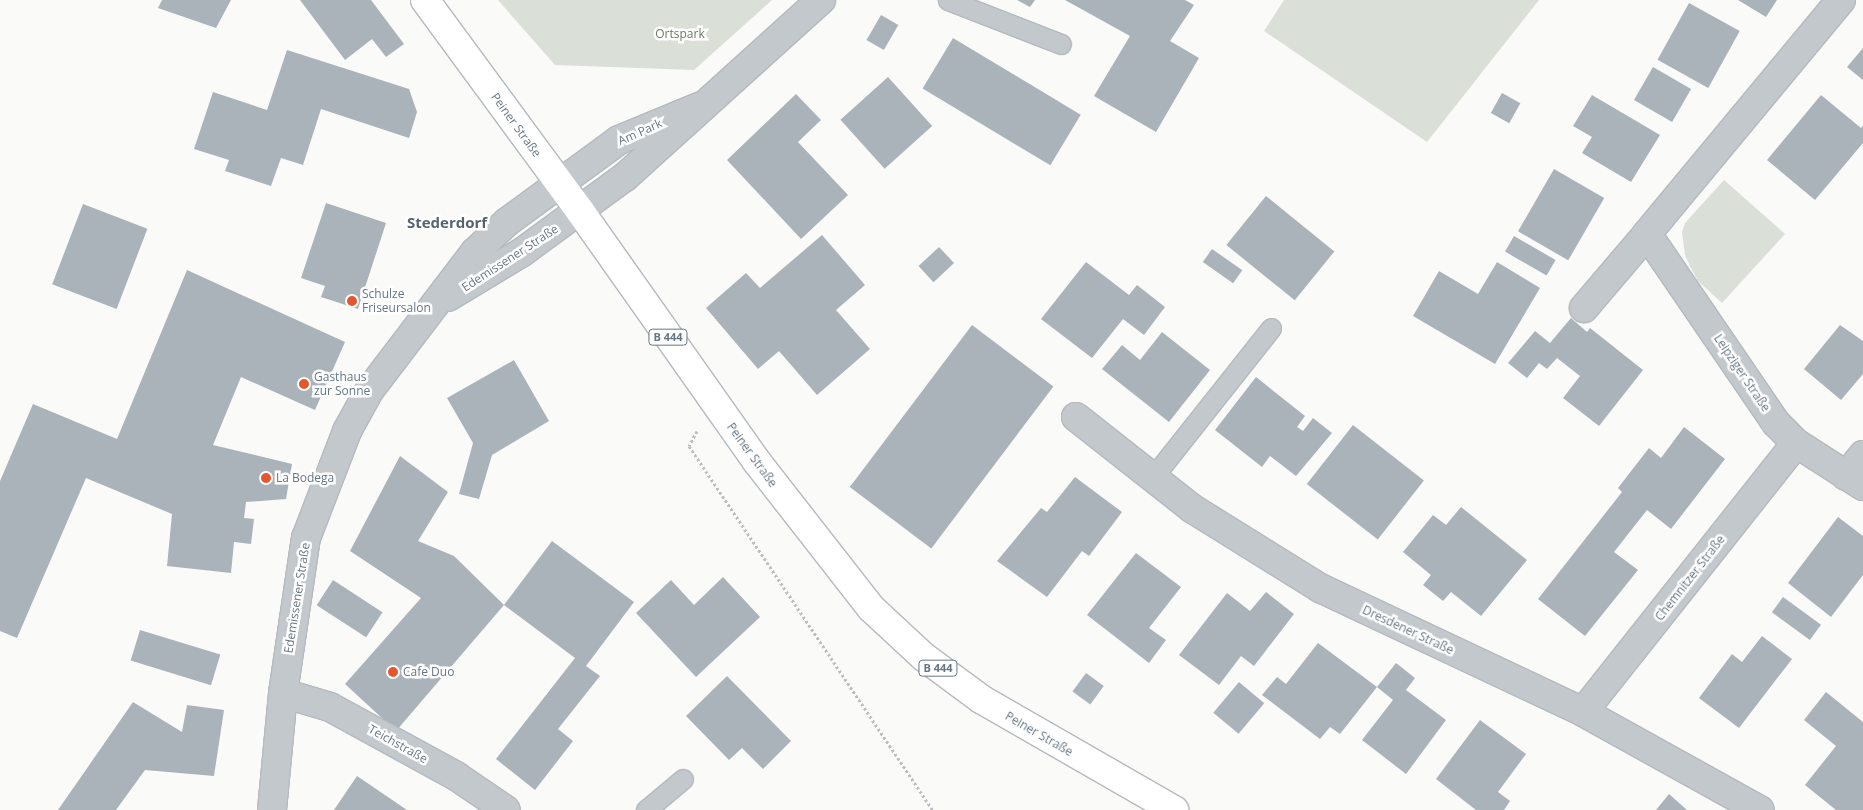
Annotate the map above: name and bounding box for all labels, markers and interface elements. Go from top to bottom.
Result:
park label: Ortspark [655,27,705,41]
street label: Peiner Straße [488,90,544,160]
street label: Am Park [616,116,664,148]
district label: Stederdorf [407,214,487,232]
street label: Edemissener Straße [459,222,561,294]
place label: Schulze Friseursalon [362,287,431,315]
marker: Schulze Friseursalon [346,295,358,307]
road number: B 444 [648,328,688,346]
street label: Leipziger Straße [1711,332,1773,414]
place label: Gasthaus zur Sonne [314,370,370,398]
marker: Gasthaus zur Sonne [298,378,310,390]
street label: Peiner Straße [724,420,780,490]
place label: La Bodega [276,471,334,485]
marker: La Bodega [260,472,272,484]
street label: Chemnitzer Straße [1652,532,1728,624]
street label: Edemissener Straße [281,542,313,654]
street label: Dresdener Straße [1360,603,1456,657]
road number: B 444 [918,660,958,676]
place label: Cafe Duo [403,665,454,679]
marker: Cafe Duo [387,666,399,678]
street label: Peiner Straße [1003,709,1075,759]
street label: Teichstraße [366,722,430,766]

